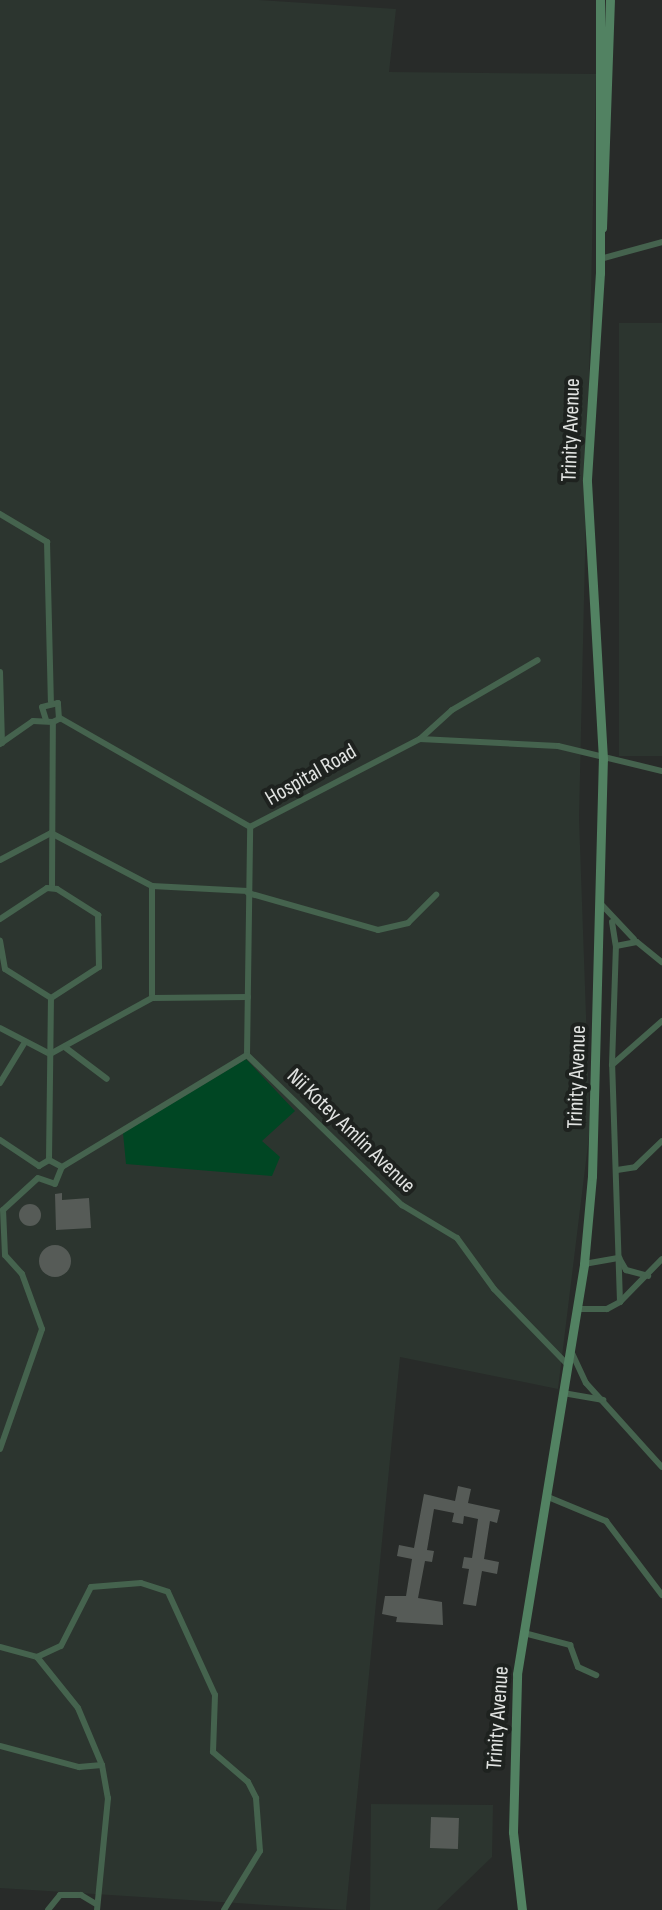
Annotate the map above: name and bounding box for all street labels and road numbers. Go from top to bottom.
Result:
street label: Trinity Avenue [556,378,586,482]
street label: Hospital Road [261,738,361,812]
street label: Trinity Avenue [562,1025,592,1129]
street label: Nii Kotey Amlin Avenue [281,1063,421,1199]
street label: Trinity Avenue [481,1665,515,1771]

